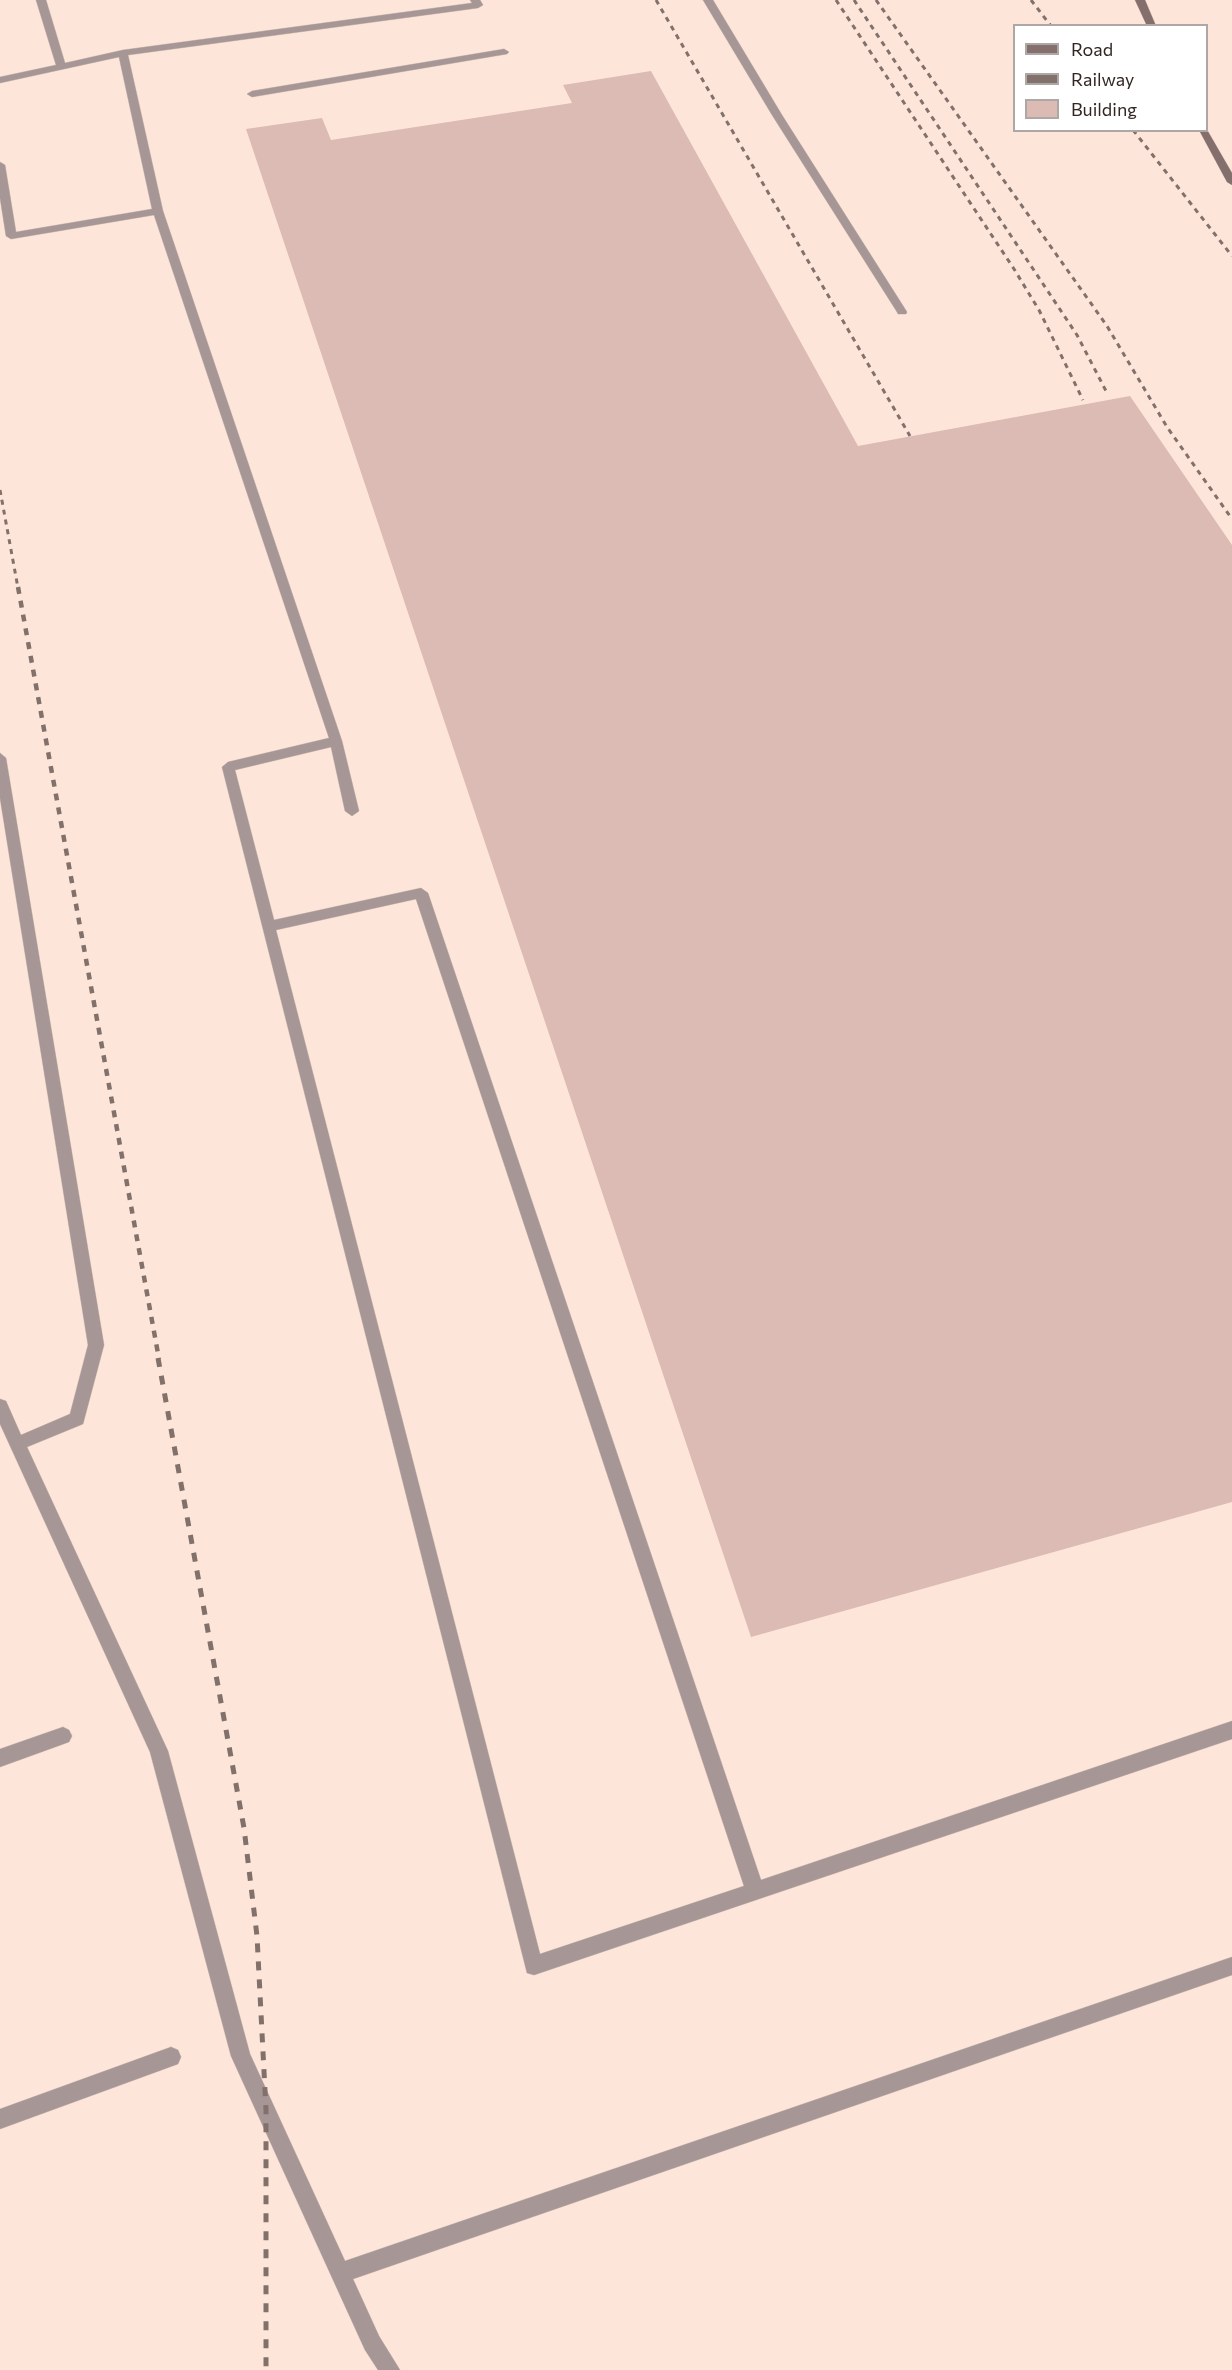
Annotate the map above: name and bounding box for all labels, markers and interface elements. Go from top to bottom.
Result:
legend [1013,24,1208,132]
text: Road [1071,38,1113,60]
text: Railway [1071,68,1134,90]
text: Building [1071,98,1137,120]

